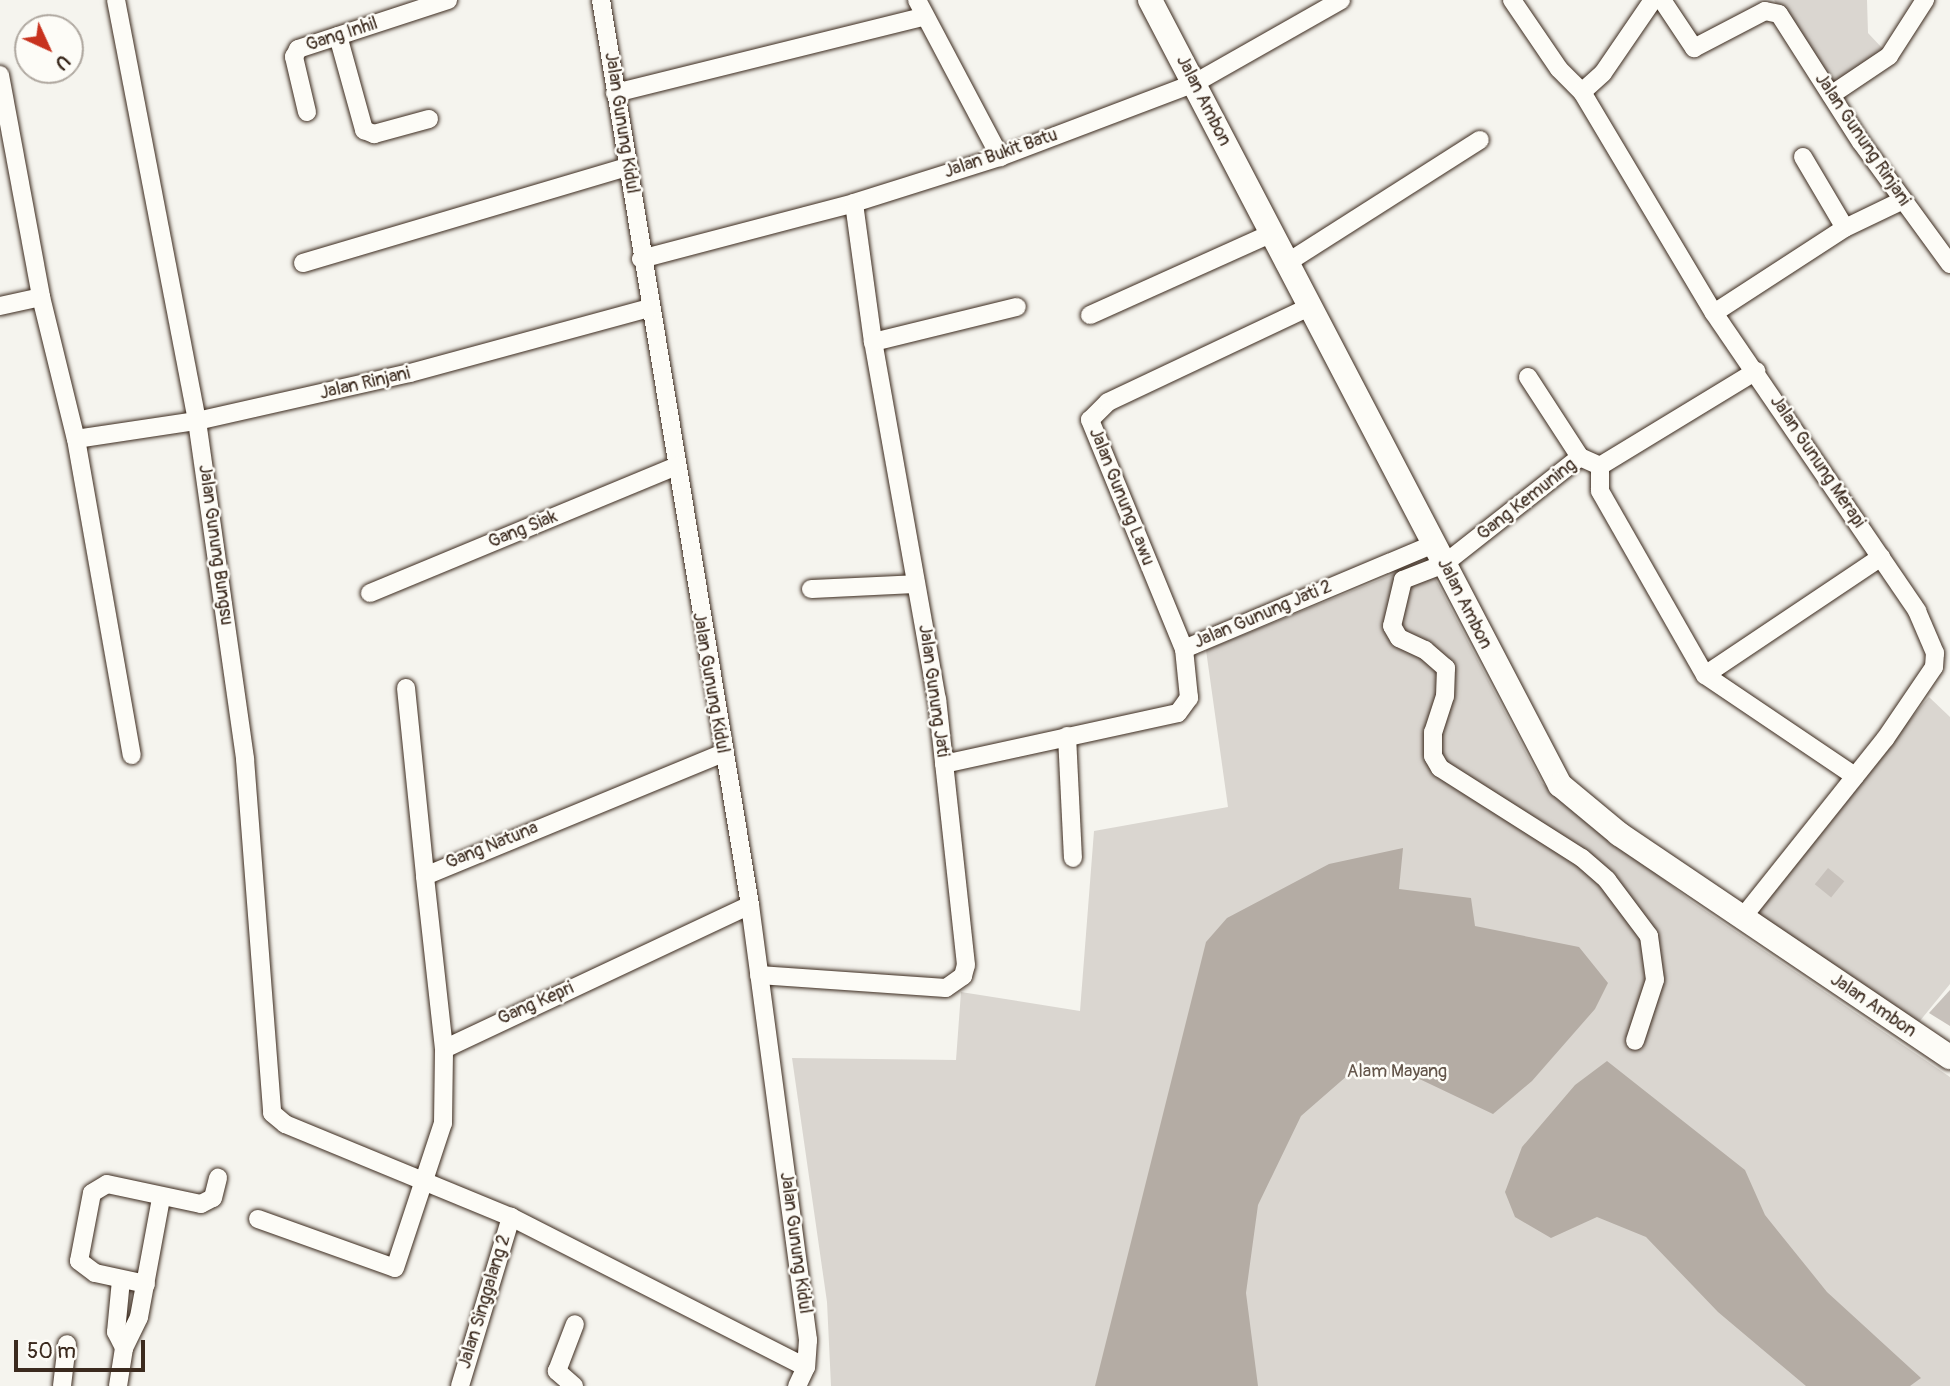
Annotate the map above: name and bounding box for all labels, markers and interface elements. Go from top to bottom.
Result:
street label: Gang Inhil [303,13,381,57]
north arrow [14,14,84,84]
text: U [50,49,75,75]
street label: Jalan Gunung Kidul [599,51,643,195]
street label: Jalan Ambon [1171,52,1235,150]
street label: Jalan Gunung Rinjani [1810,69,1914,211]
street label: Jalan Bukit Batu [941,124,1061,184]
street label: Jalan Rinjani [318,363,412,405]
street label: Jalan Gunung Merapi [1765,392,1869,532]
street label: Jalan Gunung Lawu [1084,425,1158,569]
street label: Gang Kemuning [1473,455,1581,545]
street label: Jalan Gunung Bungsu [193,463,237,627]
street label: Gang Siak [485,506,561,554]
street label: Jalan Ambon [1432,555,1496,653]
street label: Jalan Gunung Jati 2 [1191,576,1335,654]
street label: Jalan Gunung Kidul [687,611,733,755]
street label: Jalan Gunung Jati [913,623,953,759]
street label: Gang Natuna [443,818,541,874]
street label: Jalan Ambon [1826,969,1920,1043]
street label: Gang Kepri [495,978,577,1030]
park label: Alam Mayang [1347,1061,1447,1083]
street label: Jalan Gunung Kidul [774,1171,816,1315]
street label: Jalan Singgalang 2 [454,1233,516,1371]
scale bar [18,1326,149,1370]
text: 50 m [27,1338,76,1365]

